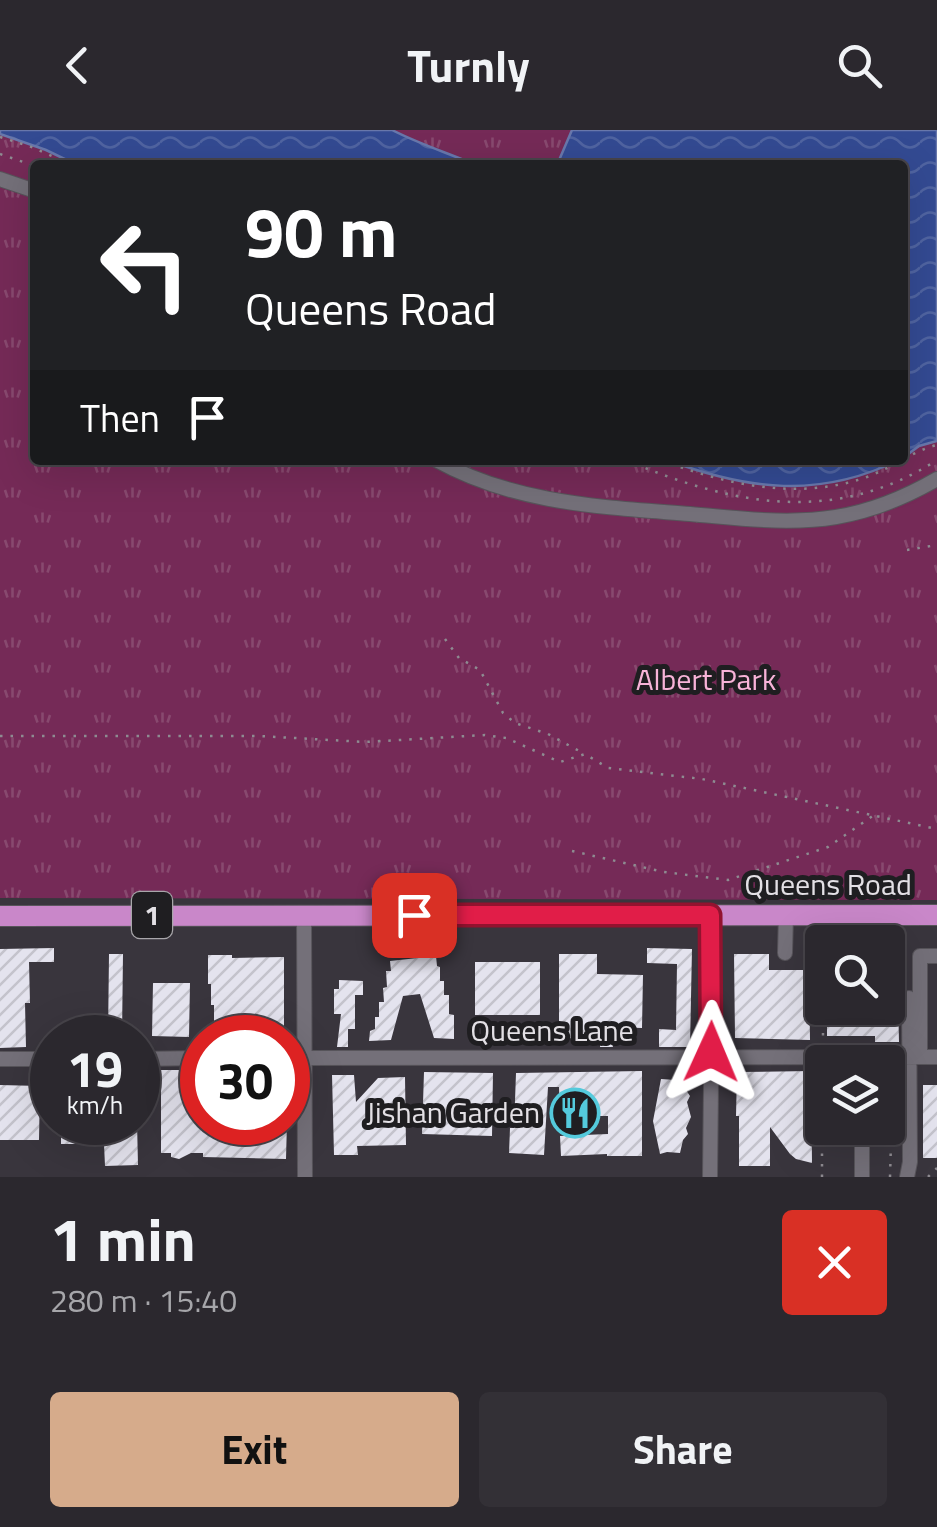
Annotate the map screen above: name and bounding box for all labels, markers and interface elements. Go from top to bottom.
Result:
text: Turnly [407,31,530,99]
icon: back [50,38,105,93]
icon: search [832,38,887,93]
text: 90 m [245,178,398,284]
icon: left [80,200,210,330]
text: Queens Road [245,274,496,342]
text: Then [80,389,160,447]
icon: arrive [180,390,235,445]
park label: Albert Park [636,656,776,702]
street label: Queens Road [744,861,912,907]
pin [372,873,457,958]
icon: arrive [387,888,442,943]
road number: 1 [132,892,172,938]
map controls [805,925,905,1145]
button: search [805,925,905,1025]
position arrow [659,1000,763,1104]
street label: Queens Lane [470,1007,634,1053]
speed limit sign: 30 [180,1015,310,1145]
text: 19 [67,1030,123,1106]
button: layers [805,1045,905,1145]
text: km/h [67,1086,123,1124]
restaurant icon: Jishan Garden [549,1087,601,1139]
place label: Jishan Garden [366,1089,540,1135]
text: 1 min [50,1193,196,1284]
button: close [782,1210,887,1315]
text: 280 m · 15:40 [50,1276,237,1324]
button: Exit [50,1392,459,1507]
button: Share [479,1392,887,1507]

